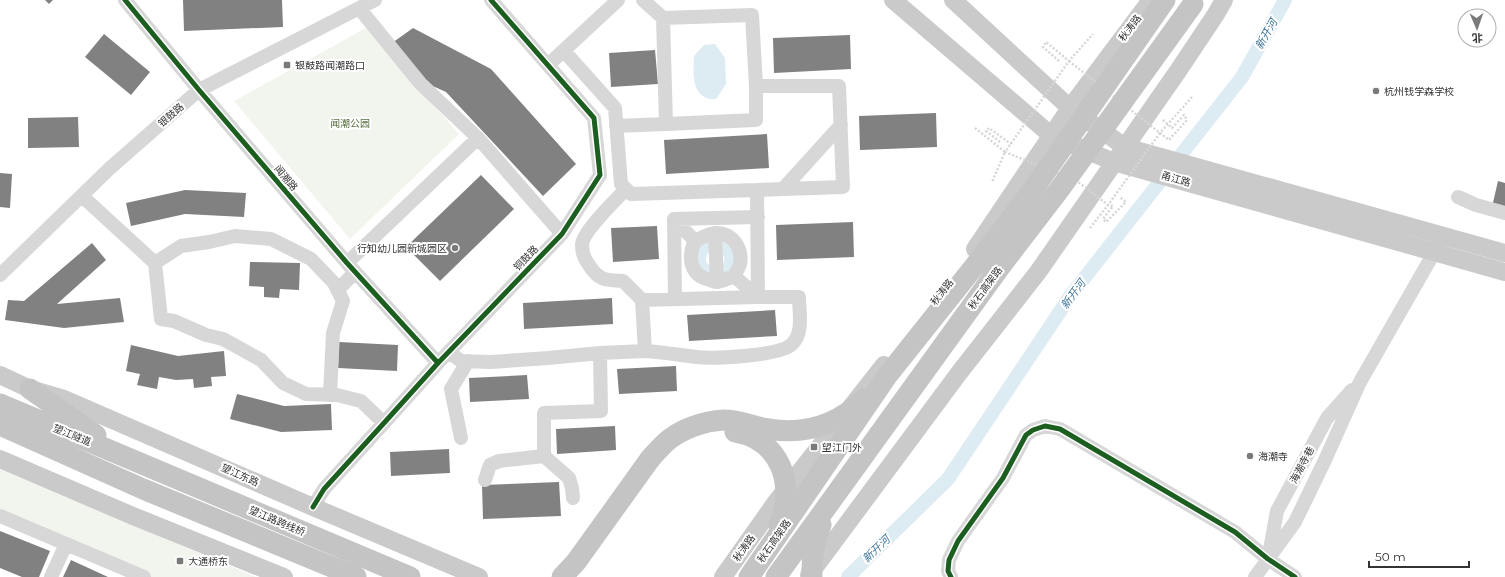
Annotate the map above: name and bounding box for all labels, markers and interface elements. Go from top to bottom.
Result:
north arrow [1457,8,1497,48]
street label: 秋涛路 [1116,12,1144,44]
water label: 新开河 [1252,14,1281,52]
text: 北 [1472,31,1483,45]
place label: 银鼓路闻潮路口 [295,59,365,72]
marker: 银鼓路闻潮路口 [282,60,292,70]
place label: 杭州钱学森学校 [1384,85,1454,98]
marker: 杭州钱学森学校 [1371,86,1381,96]
street label: 银鼓路 [155,100,187,130]
park label: 闻潮公园 [330,117,370,130]
street label: 闻潮路 [271,162,301,194]
street label: 甬江路 [1160,169,1192,189]
place label: 行知幼儿园新城园区 [357,242,447,255]
marker: 行知幼儿园新城园区 [450,243,460,253]
street label: 铜鼓路 [511,243,541,273]
street label: 秋石高架路 [965,264,1005,312]
water label: 新开河 [1058,275,1090,311]
street label: 秋涛路 [928,276,956,308]
street label: 望江隧道 [51,421,93,449]
place label: 望江门外 [822,441,862,454]
marker: 望江门外 [809,442,819,452]
street label: 海潮寺巷 [1287,444,1317,486]
place label: 海潮寺 [1258,450,1288,463]
marker: 海潮寺 [1245,451,1255,461]
street label: 望江东路 [219,461,261,489]
street label: 望江路跨线桥 [247,503,307,539]
street label: 秋石高架路 [754,517,794,565]
water label: 新开河 [859,531,894,565]
street label: 秋涛路 [730,532,758,564]
scale bar [1369,543,1469,569]
text: 50 m [1375,549,1406,564]
place label: 大通桥东 [188,555,228,568]
marker: 大通桥东 [175,556,185,566]

